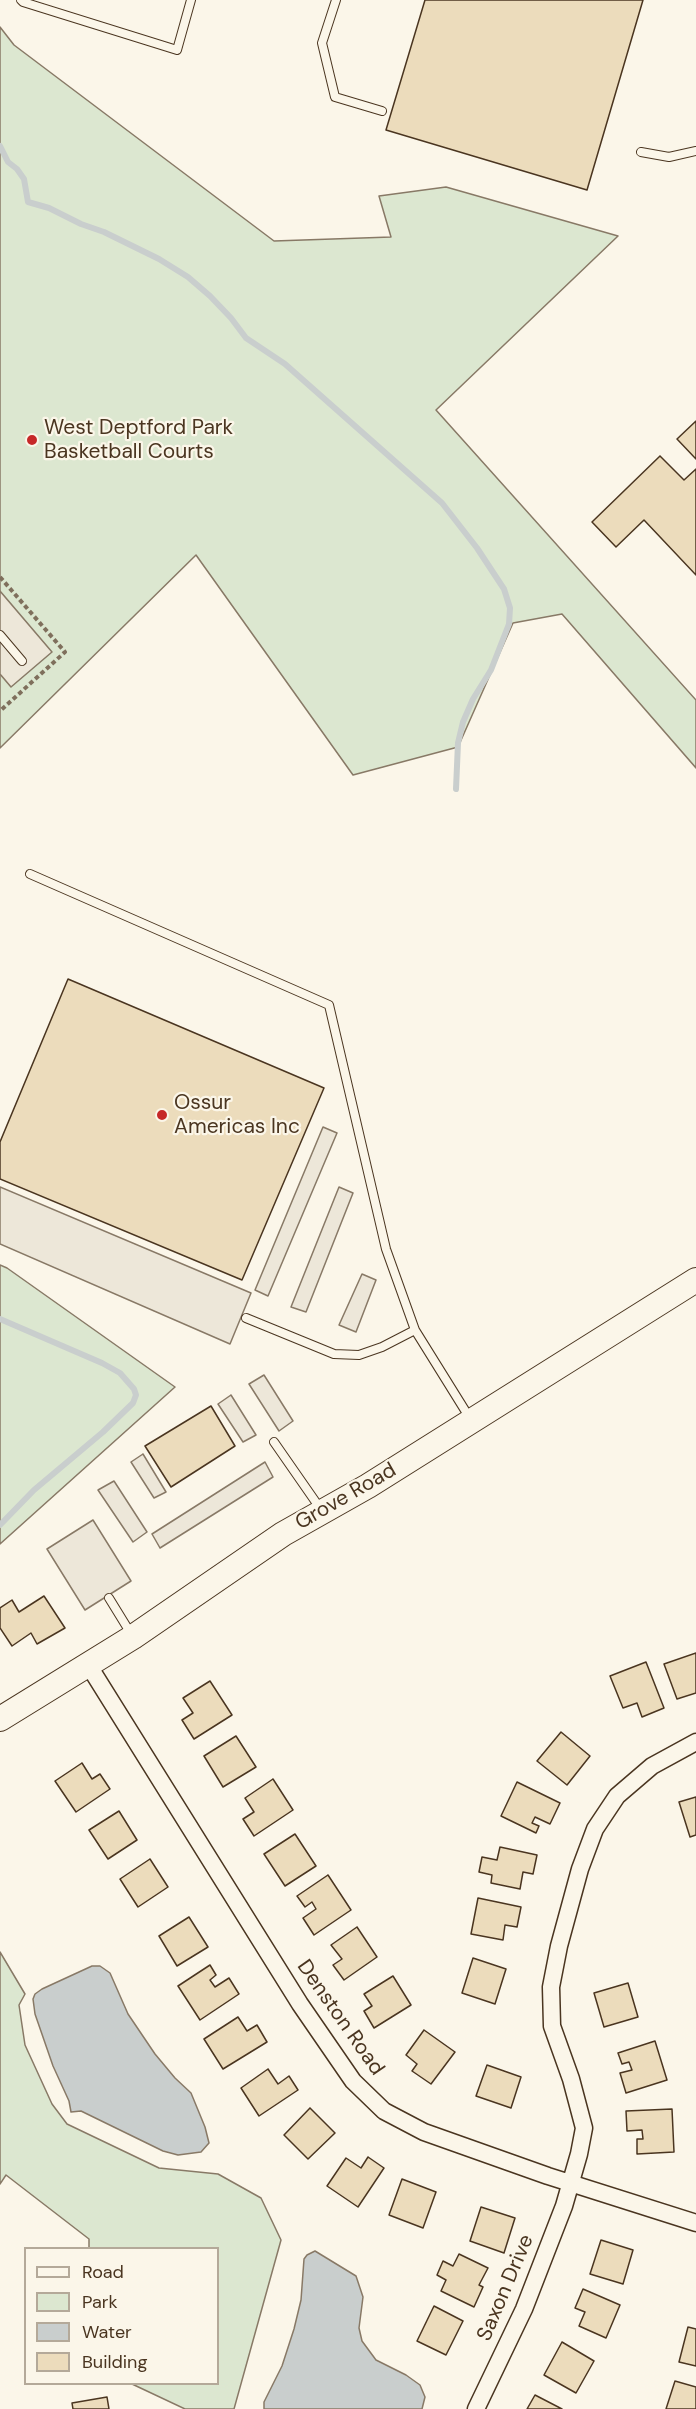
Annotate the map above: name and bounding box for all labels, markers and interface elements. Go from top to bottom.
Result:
place label: West Deptford Park Basketball Courts [44,415,233,465]
marker: West Deptford Park Basketball Courts [25,433,39,447]
place label: Ossur Americas Inc [174,1090,300,1140]
marker: Ossur Americas Inc [155,1108,169,1122]
street label: Grove Road [291,1458,401,1536]
street label: Denston Road [291,1955,389,2081]
street label: Saxon Drive [472,2231,540,2345]
legend [24,2247,219,2385]
text: Road [82,2260,124,2284]
text: Park [82,2290,118,2314]
text: Water [82,2320,132,2344]
text: Building [82,2350,147,2374]

